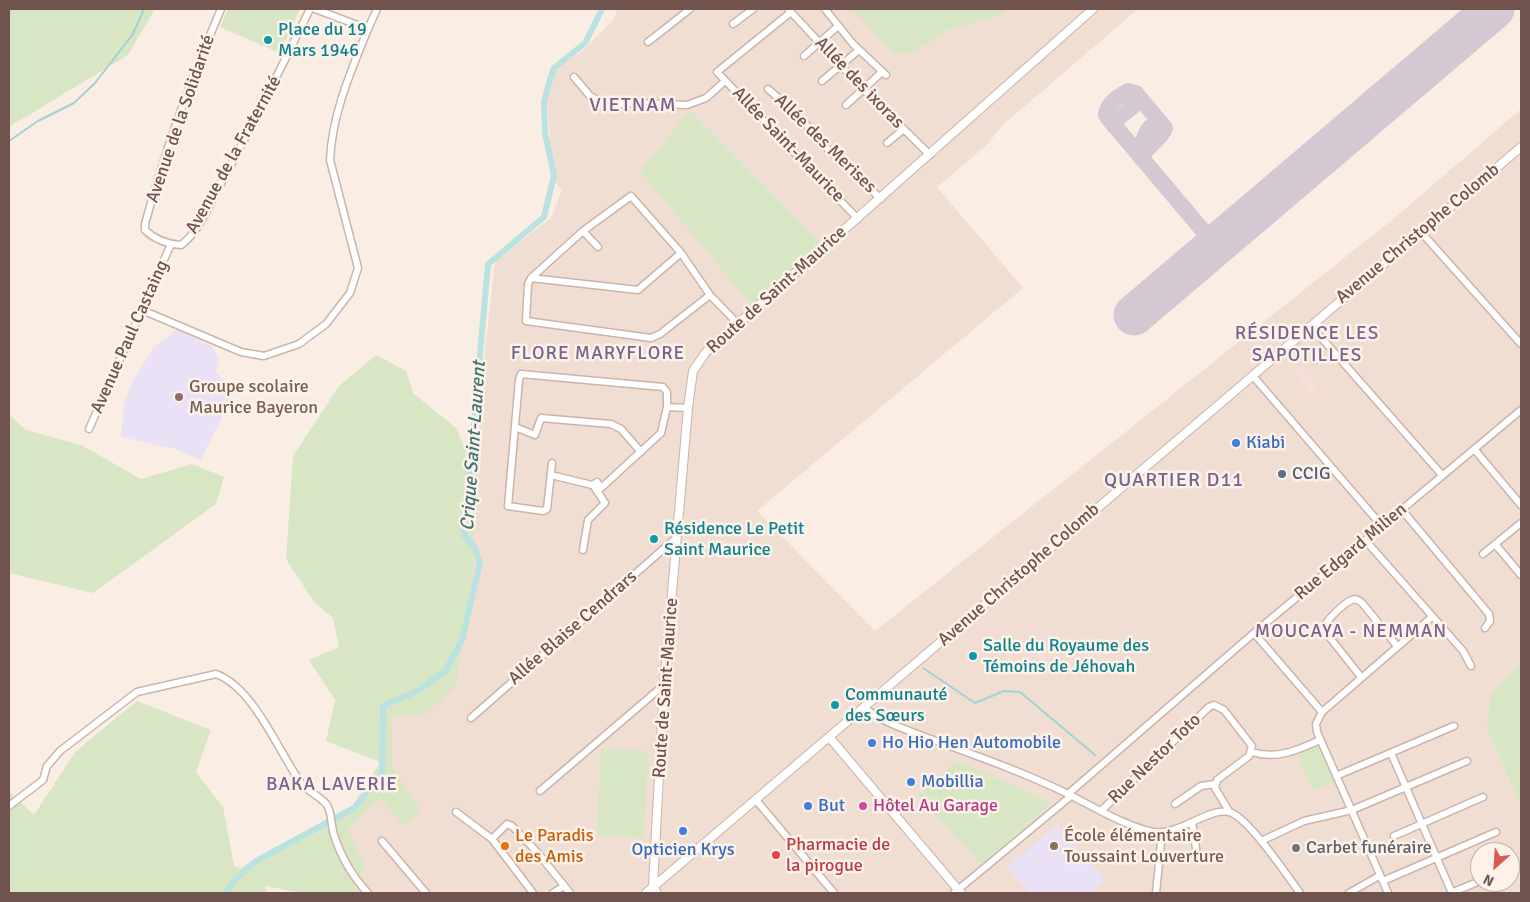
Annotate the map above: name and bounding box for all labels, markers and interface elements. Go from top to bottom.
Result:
place label: Place du 19 Mars 1946 [278,19,367,62]
street label: Avenue de la Solidarité [142,32,220,206]
street label: Allée des ixoras [810,33,908,133]
marker: Place du 19 Mars 1946 [262,34,274,46]
street label: Avenue de la Fraternité [182,72,286,238]
street label: Allée Saint-Maurice [727,83,849,207]
street label: Allée des Merises [769,90,881,198]
district label: VIETNAM [588,94,678,118]
street label: Avenue Christophe Colomb [1332,159,1504,309]
street label: Route de Saint-Maurice [703,222,851,358]
street label: Avenue Paul Castaing [86,257,174,417]
district label: RÉSIDENCE LES SAPOTILLES [1233,323,1381,367]
district label: FLORE MARYFLORE [509,343,687,365]
water label: Crique Saint-Laurent [457,360,491,532]
place label: Groupe scolaire Maurice Bayeron [189,376,318,418]
marker: Groupe scolaire Maurice Bayeron [173,391,185,403]
place label: Kiabi [1246,432,1285,454]
marker: Kiabi [1230,437,1242,449]
place label: CCIG [1292,463,1330,485]
marker: CCIG [1276,468,1288,480]
district label: QUARTIER D11 [1102,469,1246,493]
street label: Avenue Christophe Colomb [934,499,1104,651]
street label: Rue Edgard Milien [1291,499,1411,605]
place label: Résidence Le Petit Saint Maurice [664,518,804,560]
marker: Résidence Le Petit Saint Maurice [648,533,660,545]
street label: Allée Blaise Cendrars [504,566,642,690]
street label: Route de Saint-Maurice [649,597,683,779]
district label: MOUCAYA - NEMMAN [1253,621,1449,643]
place label: Salle du Royaume des Témoins de Jéhovah [983,635,1149,678]
marker: Salle du Royaume des Témoins de Jéhovah [967,650,979,662]
place label: Communauté des Sœurs [845,684,948,726]
marker: Communauté des Sœurs [829,699,841,711]
street label: Rue Nestor Toto [1104,709,1206,809]
place label: Ho Hio Hen Automobile [882,732,1061,754]
marker: Ho Hio Hen Automobile [866,737,878,749]
place label: Mobillia [921,771,984,793]
district label: BAKA LAVERIE [264,774,400,796]
marker: Mobillia [905,776,917,788]
place label: But [818,795,845,817]
place label: Hôtel Au Garage [873,795,998,817]
marker: But [802,800,814,812]
marker: Hôtel Au Garage [857,800,869,812]
place label: Le Paradis des Amis [515,825,594,868]
marker: Opticien Krys [677,825,689,837]
place label: École élémentaire Toussaint Louverture [1064,825,1224,868]
place label: Pharmacie de la pirogue [786,834,890,876]
place label: Carbet funéraire [1306,837,1432,859]
place label: Opticien Krys [631,839,735,861]
marker: Le Paradis des Amis [499,840,511,852]
marker: École élémentaire Toussaint Louverture [1048,840,1060,852]
marker: Carbet funéraire [1290,842,1302,854]
north arrow [1470,842,1520,892]
marker: Pharmacie de la pirogue [770,849,782,861]
text: N [1481,870,1497,890]

